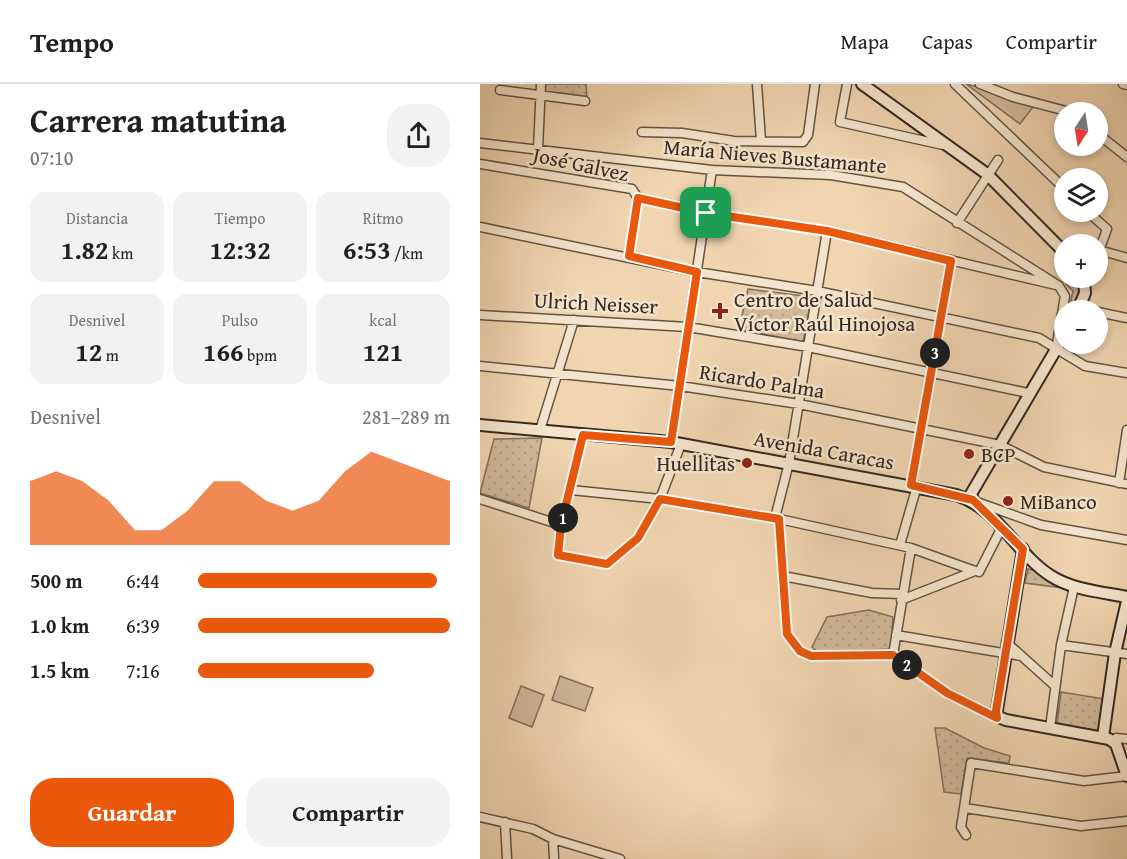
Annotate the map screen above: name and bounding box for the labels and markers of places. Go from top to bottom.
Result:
pin [680,187,731,238]
place label: Centro de Salud Víctor Raúl Hinojosa [734,284,915,339]
marker: Centro de Salud Víctor Raúl Hinojosa [711,302,729,320]
pin: 3 [920,338,950,368]
place label: BCP [981,439,1016,470]
marker: BCP [962,447,976,461]
place label: Huellitas [656,448,735,479]
marker: Huellitas [740,456,754,470]
place label: MiBanco [1020,486,1097,517]
marker: MiBanco [1001,494,1015,508]
pin: 1 [548,503,578,533]
pin: 2 [892,650,922,680]

